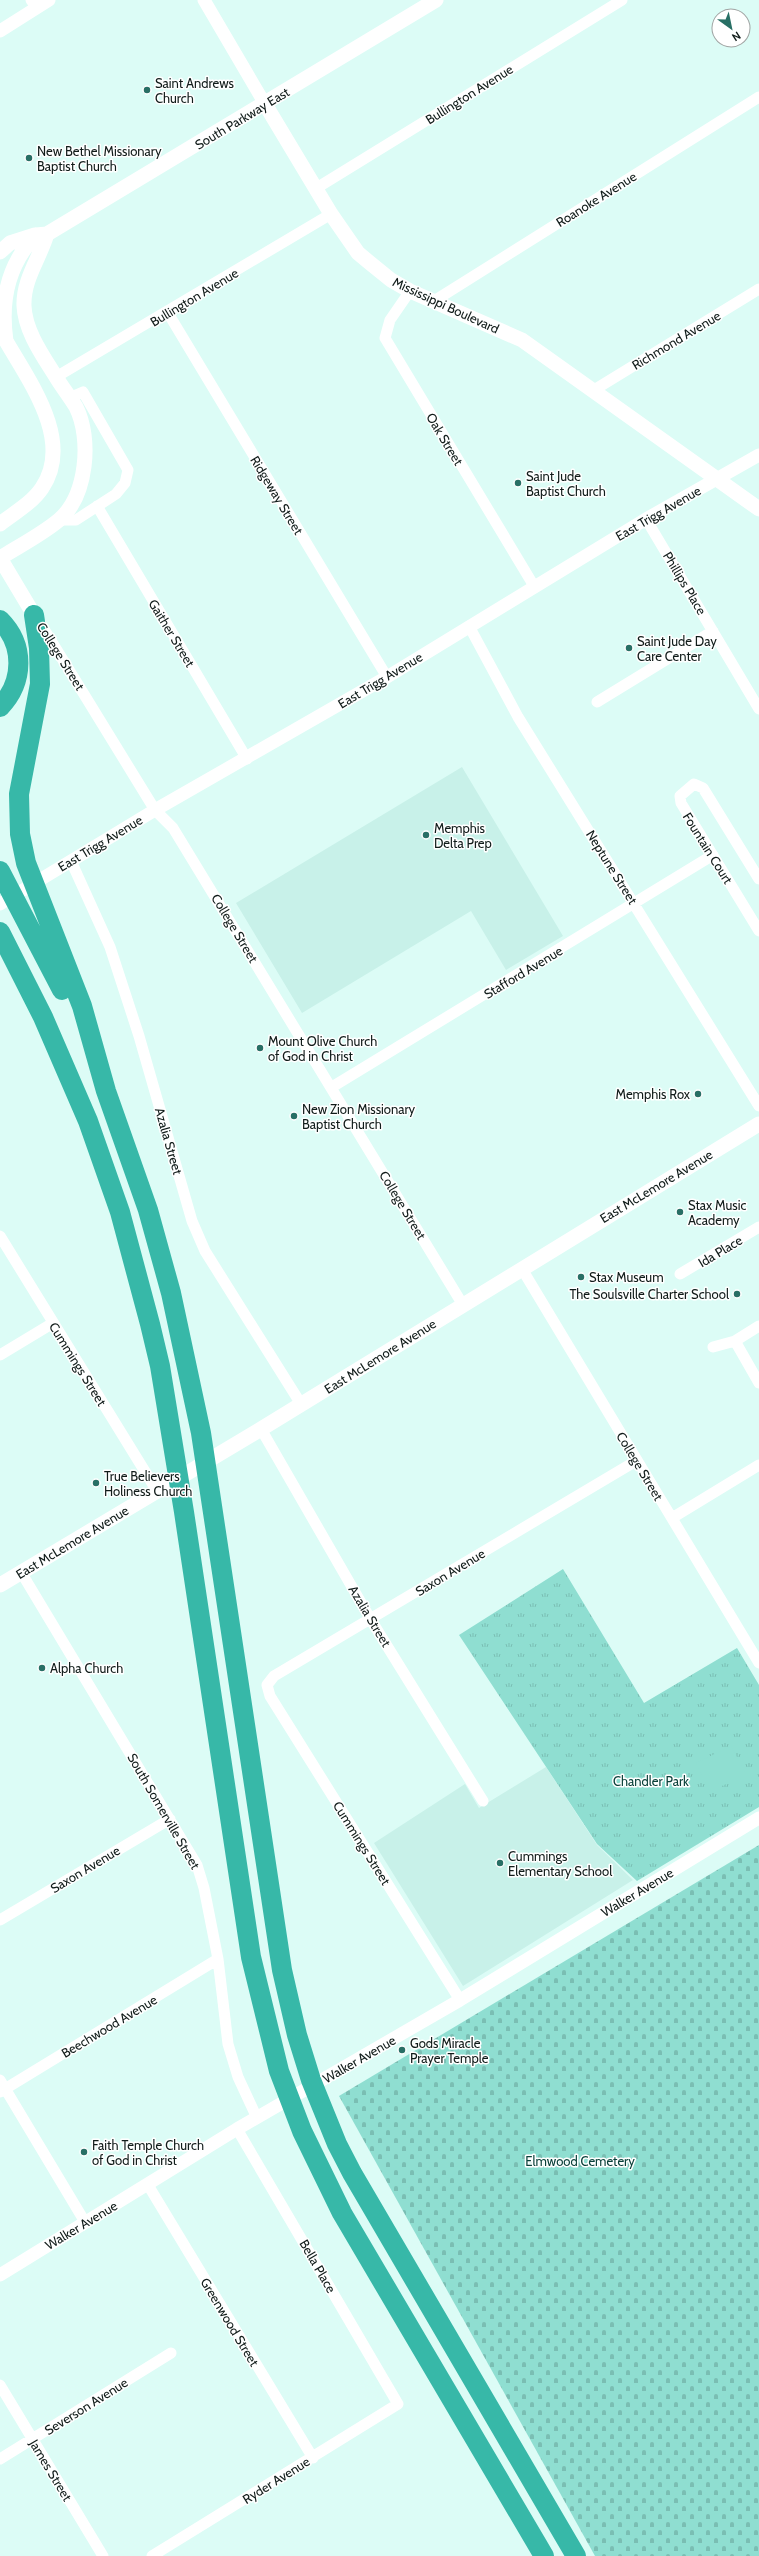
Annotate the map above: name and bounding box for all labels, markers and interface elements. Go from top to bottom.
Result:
north arrow [711,8,751,48]
text: N [729,28,744,44]
street label: Bullington Avenue [422,61,516,127]
place label: Saint Andrews Church [155,75,235,106]
street label: South Parkway East [192,83,293,153]
marker: Saint Andrews Church [142,85,152,95]
place label: New Bethel Missionary Baptist Church [37,143,162,174]
marker: New Bethel Missionary Baptist Church [24,153,34,163]
street label: Roanoke Avenue [553,168,639,230]
street label: Bullington Avenue [147,264,241,330]
street label: Mississippi Boulevard [390,273,502,337]
street label: Richmond Avenue [629,307,724,373]
street label: Oak Street [423,410,467,469]
street label: Ridgeway Street [247,453,307,538]
place label: Saint Jude Baptist Church [526,468,606,499]
marker: Saint Jude Baptist Church [513,478,523,488]
street label: East Trigg Avenue [612,482,704,544]
street label: Phillips Place [660,549,710,618]
street label: Gaither Street [146,596,199,670]
street label: College Street [34,619,89,693]
place label: Saint Jude Day Care Center [637,633,717,664]
marker: Saint Jude Day Care Center [624,643,634,653]
street label: East Trigg Avenue [335,648,425,712]
street label: Fountain Court [680,809,737,887]
street label: East Trigg Avenue [55,811,145,875]
place label: Memphis Delta Prep [434,820,492,851]
street label: Neptune Street [583,827,641,907]
marker: Memphis Delta Prep [421,830,431,840]
street label: College Street [208,891,262,966]
street label: Stafford Avenue [481,942,566,1002]
place label: Mount Olive Church of God in Christ [268,1033,377,1064]
marker: Mount Olive Church of God in Christ [255,1043,265,1053]
place label: Memphis Rox [616,1086,691,1102]
marker: Memphis Rox [693,1089,703,1099]
place label: New Zion Missionary Baptist Church [302,1101,416,1132]
street label: Azalia Street [152,1106,186,1177]
marker: New Zion Missionary Baptist Church [289,1111,299,1121]
street label: East McLemore Avenue [597,1146,716,1226]
street label: College Street [376,1168,430,1243]
place label: Stax Music Academy [688,1197,746,1228]
marker: Stax Music Academy [675,1207,685,1217]
street label: Ida Place [695,1231,745,1270]
place label: Stax Museum [589,1269,664,1285]
marker: Stax Museum [576,1272,586,1282]
place label: The Soulsville Charter School [569,1286,729,1302]
marker: The Soulsville Charter School [732,1289,742,1299]
street label: East McLemore Avenue [321,1315,439,1397]
street label: Cummings Street [46,1319,110,1409]
street label: College Street [613,1429,667,1504]
place label: True Believers Holiness Church [104,1468,192,1499]
marker: True Believers Holiness Church [91,1478,101,1488]
street label: East McLemore Avenue [13,1502,132,1582]
street label: Saxon Avenue [412,1545,488,1599]
street label: Azalia Street [345,1582,395,1650]
place label: Alpha Church [50,1660,123,1676]
marker: Alpha Church [37,1663,47,1673]
street label: South Somerville Street [124,1750,204,1872]
park label: Chandler Park [613,1773,689,1789]
street label: Cummings Street [330,1798,394,1888]
street label: Saxon Avenue [47,1842,123,1896]
place label: Cummings Elementary School [508,1848,612,1879]
marker: Cummings Elementary School [495,1858,505,1868]
street label: Walker Avenue [598,1864,676,1920]
street label: Beechwood Avenue [58,1991,160,2061]
street label: Walker Avenue [320,2032,399,2086]
place label: Gods Miracle Prayer Temple [410,2035,489,2066]
marker: Gods Miracle Prayer Temple [397,2045,407,2055]
place label: Faith Temple Church of God in Christ [92,2137,204,2168]
marker: Faith Temple Church of God in Christ [79,2147,89,2157]
park label: Elmwood Cemetery [525,2153,635,2169]
street label: Walker Avenue [42,2197,120,2253]
street label: Bella Place [296,2237,340,2296]
street label: Greenwood Street [197,2275,263,2370]
street label: Severson Avenue [41,2374,131,2438]
street label: James Street [26,2435,76,2504]
street label: Ryder Avenue [239,2453,313,2507]

